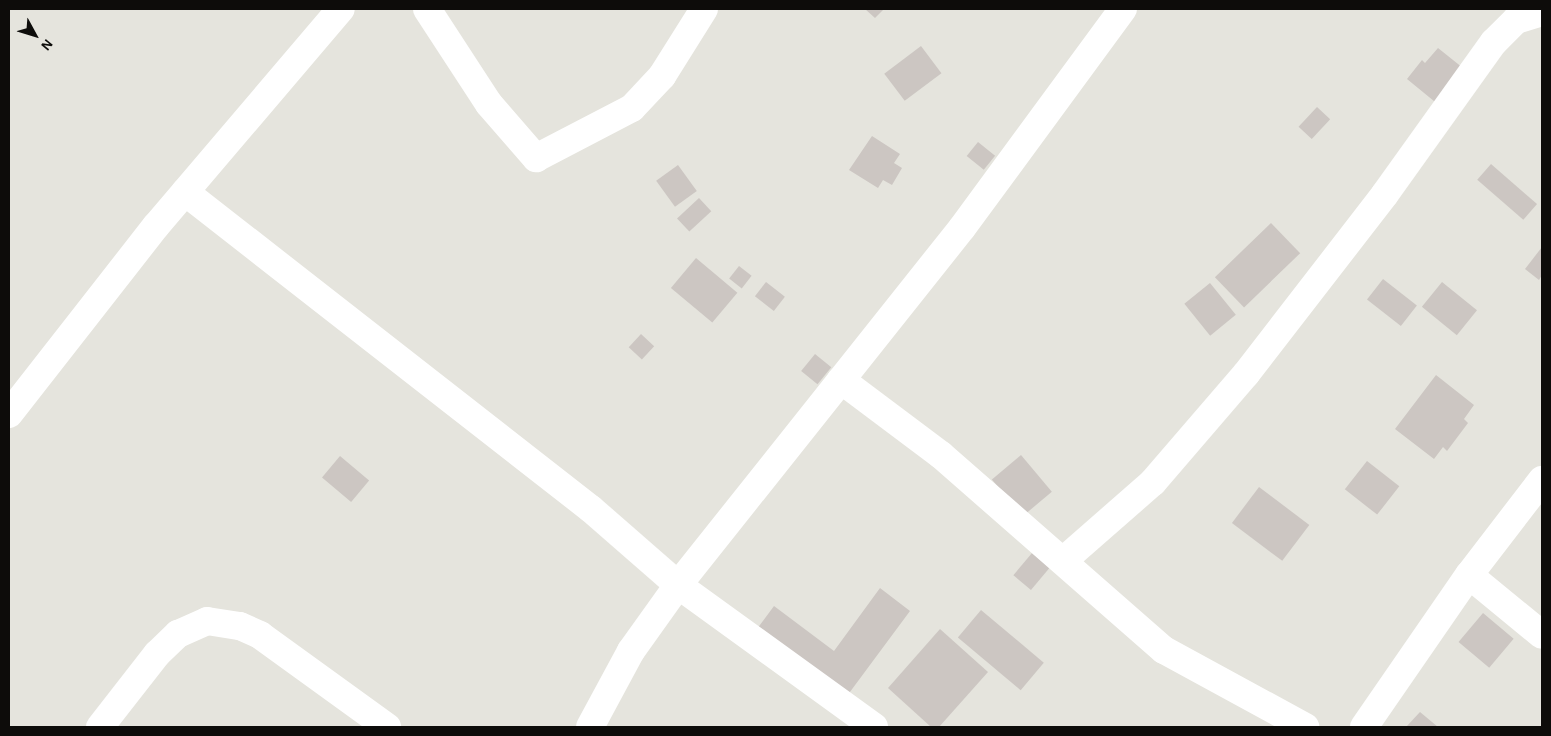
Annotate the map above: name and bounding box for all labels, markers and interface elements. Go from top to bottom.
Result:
north arrow [10,10,60,60]
text: N [38,36,55,53]

